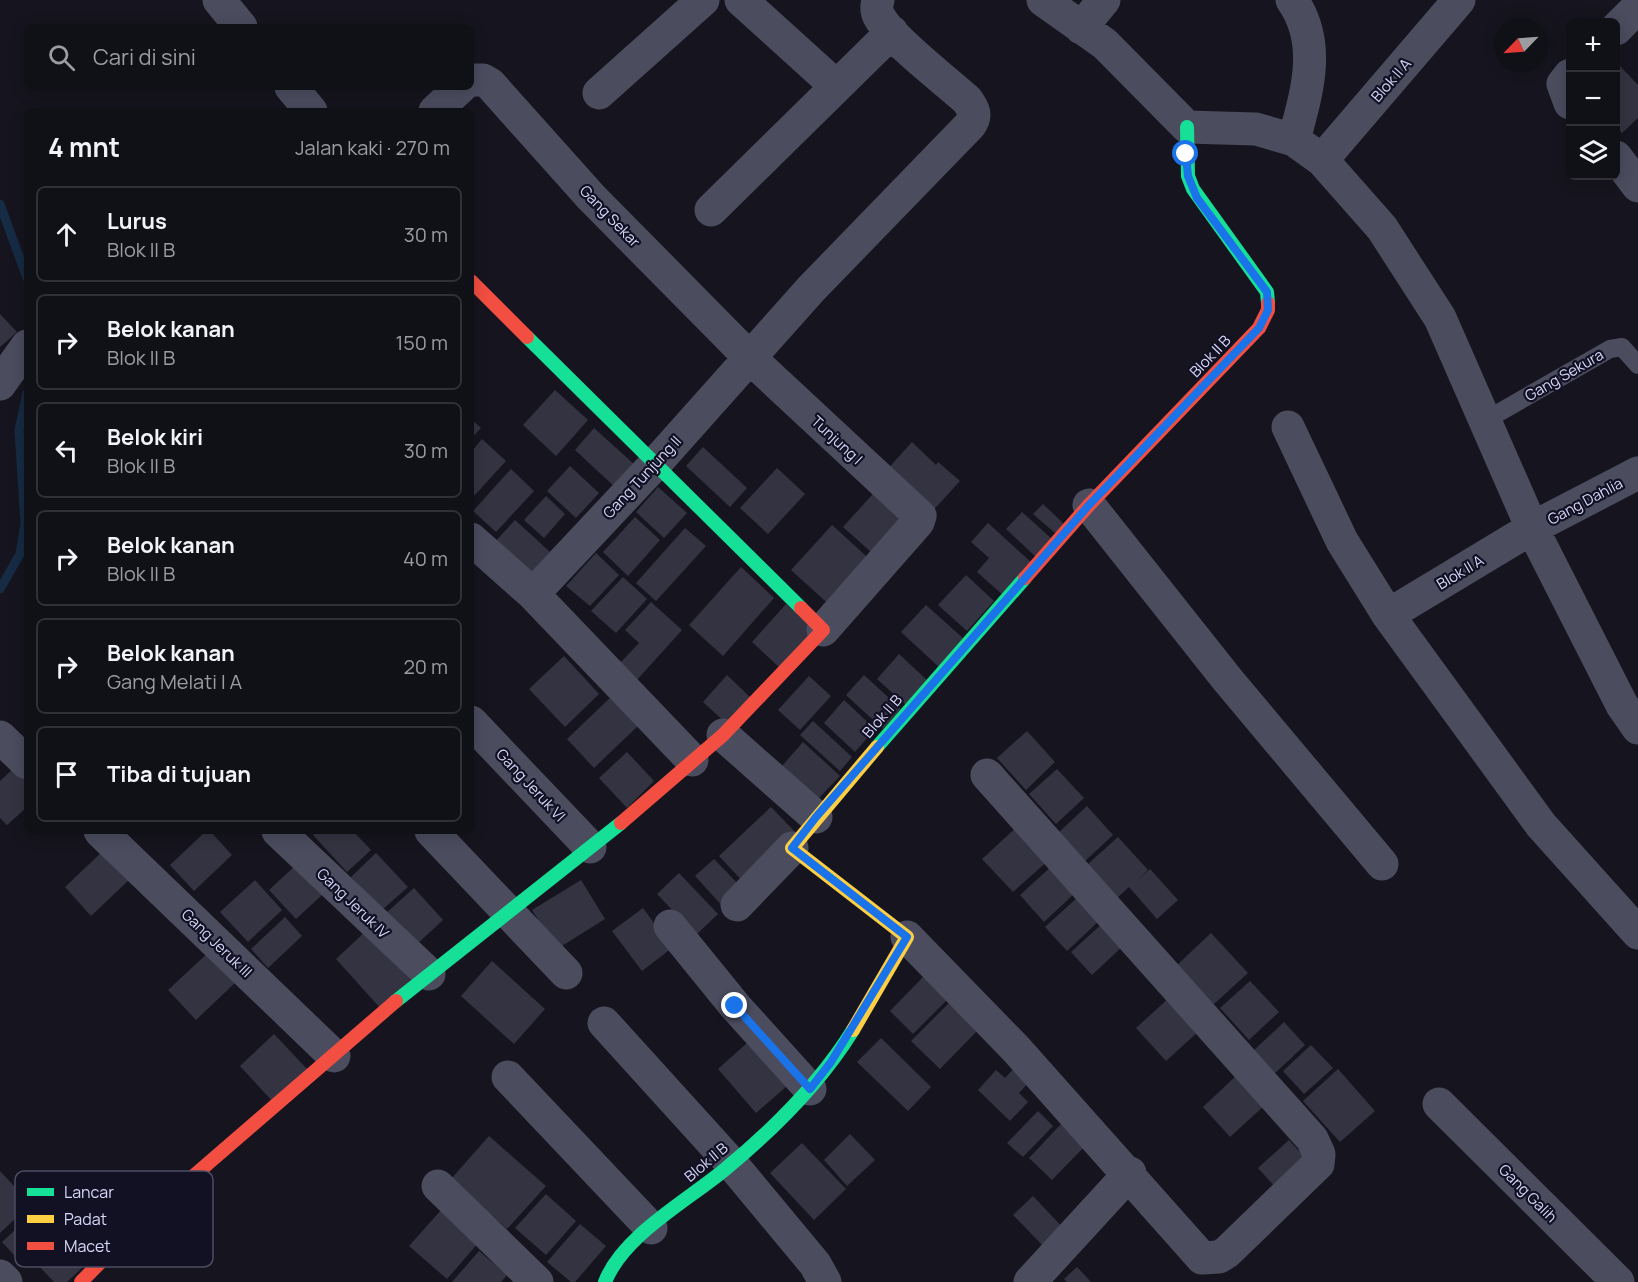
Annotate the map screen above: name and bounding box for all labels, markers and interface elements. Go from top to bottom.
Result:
north arrow [1494,18,1548,72]
map controls [1566,18,1620,180]
button: + [1566,18,1620,72]
search box [24,24,474,90]
icon: search [45,41,78,74]
text: Cari di sini [93,42,196,72]
street label: Blok II A [1366,53,1416,106]
button: − [1566,72,1620,126]
button: layers [1566,126,1620,180]
text: 4 mnt [48,129,120,165]
text: Jalan kaki · 270 m [295,134,450,161]
route start [1172,140,1198,166]
street label: Gang Sekar [575,180,645,252]
text: Lurus [107,206,167,236]
icon: ahead [50,218,83,251]
text: 30 m [404,221,448,248]
text: Blok II B [107,236,175,263]
text: Belok kanan [107,314,235,344]
icon: right [50,326,83,359]
text: 150 m [395,329,448,356]
street label: Blok II B [1185,330,1235,382]
text: Blok II B [107,344,175,371]
street label: Gang Sekura [1521,344,1607,406]
street label: Tunjung I [807,411,867,469]
text: Belok kiri [107,422,203,452]
street label: Gang Tunjung II [598,431,686,523]
icon: left [50,434,83,467]
text: 30 m [404,437,448,464]
text: Blok II B [107,452,175,479]
street label: Gang Dahlia [1544,472,1626,530]
text: Belok kanan [107,530,235,560]
icon: right [50,542,83,575]
text: 40 m [403,545,448,572]
street label: Blok II A [1433,549,1488,594]
text: Blok II B [107,560,175,587]
text: Belok kanan [107,638,235,668]
icon: right [50,650,83,683]
text: 20 m [403,653,448,680]
text: Gang Melati I A [107,668,242,695]
street label: Blok II B [857,690,907,742]
street label: Gang Jeruk VI [492,744,570,826]
icon: arrive [50,758,83,791]
text: Tiba di tujuan [107,759,251,789]
street label: Gang Jeruk IV [312,863,394,943]
street label: Gang Jeruk III [177,904,257,982]
route end [721,992,747,1018]
street label: Blok II B [680,1137,732,1187]
street label: Gang Galih [1494,1159,1562,1227]
legend [15,1171,213,1267]
text: Lancar [64,1181,114,1203]
text: Padat [64,1208,107,1230]
text: Macet [64,1235,111,1257]

